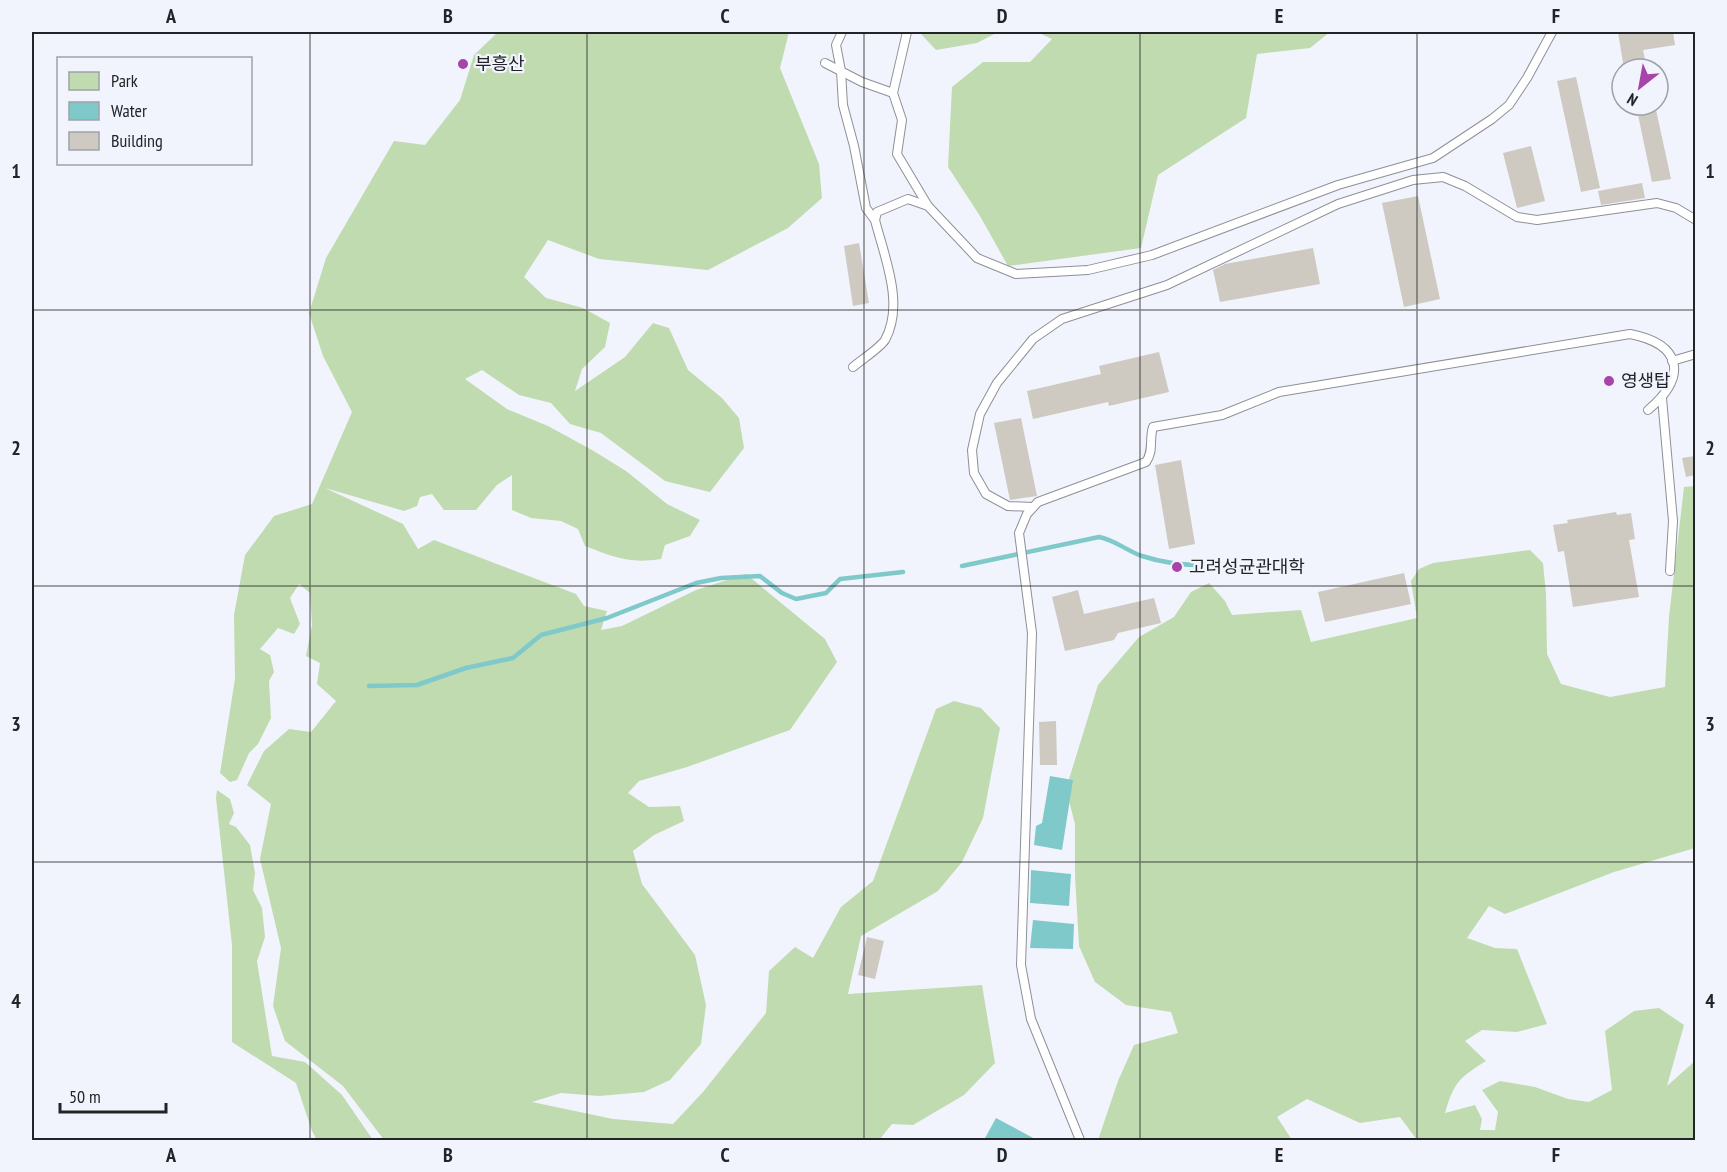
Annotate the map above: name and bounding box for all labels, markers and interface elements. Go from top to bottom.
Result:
text: A [165,3,177,29]
text: B [443,3,453,29]
text: C [720,3,730,29]
text: D [997,3,1008,29]
text: E [1275,3,1283,29]
text: F [1552,3,1560,29]
place label: 부흥산 [475,52,525,75]
legend [57,57,252,165]
marker: 부흥산 [456,57,470,71]
north arrow [1610,57,1670,117]
text: Park [111,69,138,92]
text: N [1623,89,1641,111]
text: Water [111,99,147,122]
text: Building [111,129,163,152]
text: 1 [11,158,21,184]
text: 1 [1705,158,1715,184]
place label: 영생탑 [1621,369,1671,392]
marker: 영생탑 [1602,374,1616,388]
text: 2 [11,435,21,461]
text: 2 [1705,435,1715,461]
place label: 고려성균관대학 [1189,555,1305,578]
marker: 고려성균관대학 [1170,560,1184,574]
text: 3 [11,711,21,737]
text: 3 [1705,711,1715,737]
text: 4 [11,988,21,1014]
text: 4 [1705,988,1715,1014]
scale bar [60,1076,166,1114]
text: 50 m [69,1085,101,1108]
text: A [165,1142,177,1168]
text: B [443,1142,453,1168]
text: C [720,1142,730,1168]
text: D [997,1142,1008,1168]
text: E [1275,1142,1283,1168]
text: F [1552,1142,1560,1168]

